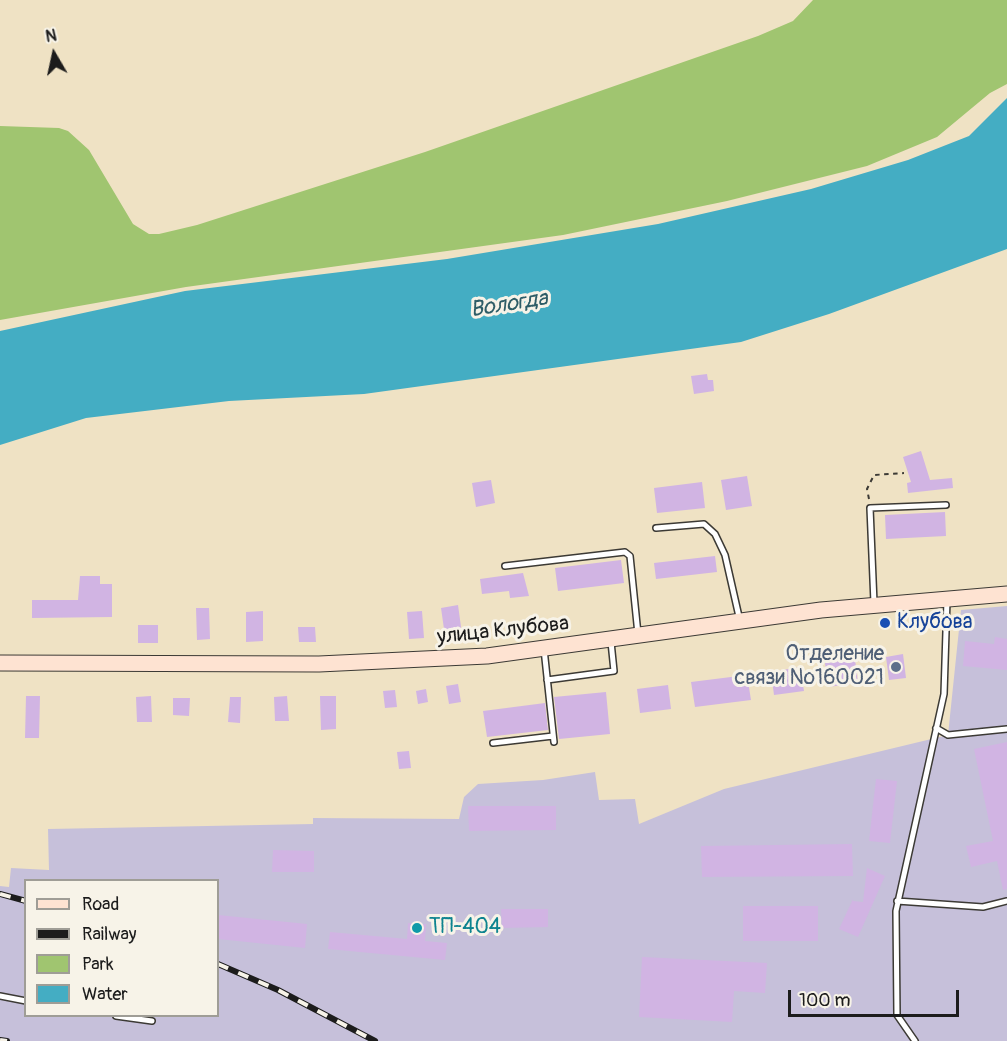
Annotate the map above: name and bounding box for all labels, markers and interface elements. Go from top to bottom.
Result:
north arrow [24,24,84,84]
text: N [44,25,58,47]
water label: Вологда [469,286,549,324]
place label: Клубова [897,610,973,636]
street label: улица Клубова [436,612,570,650]
marker: Клубова [878,616,892,630]
place label: Отделение связи №160021 [735,642,884,692]
marker: Отделение связи №160021 [889,660,903,674]
legend [24,879,219,1017]
text: Road [82,893,119,916]
place label: ТП-404 [429,915,501,941]
marker: ТП-404 [410,921,424,935]
text: Railway [82,923,137,946]
text: Park [82,953,114,976]
scale bar [791,978,962,1016]
text: Water [82,983,128,1006]
text: 100 m [799,989,851,1012]

